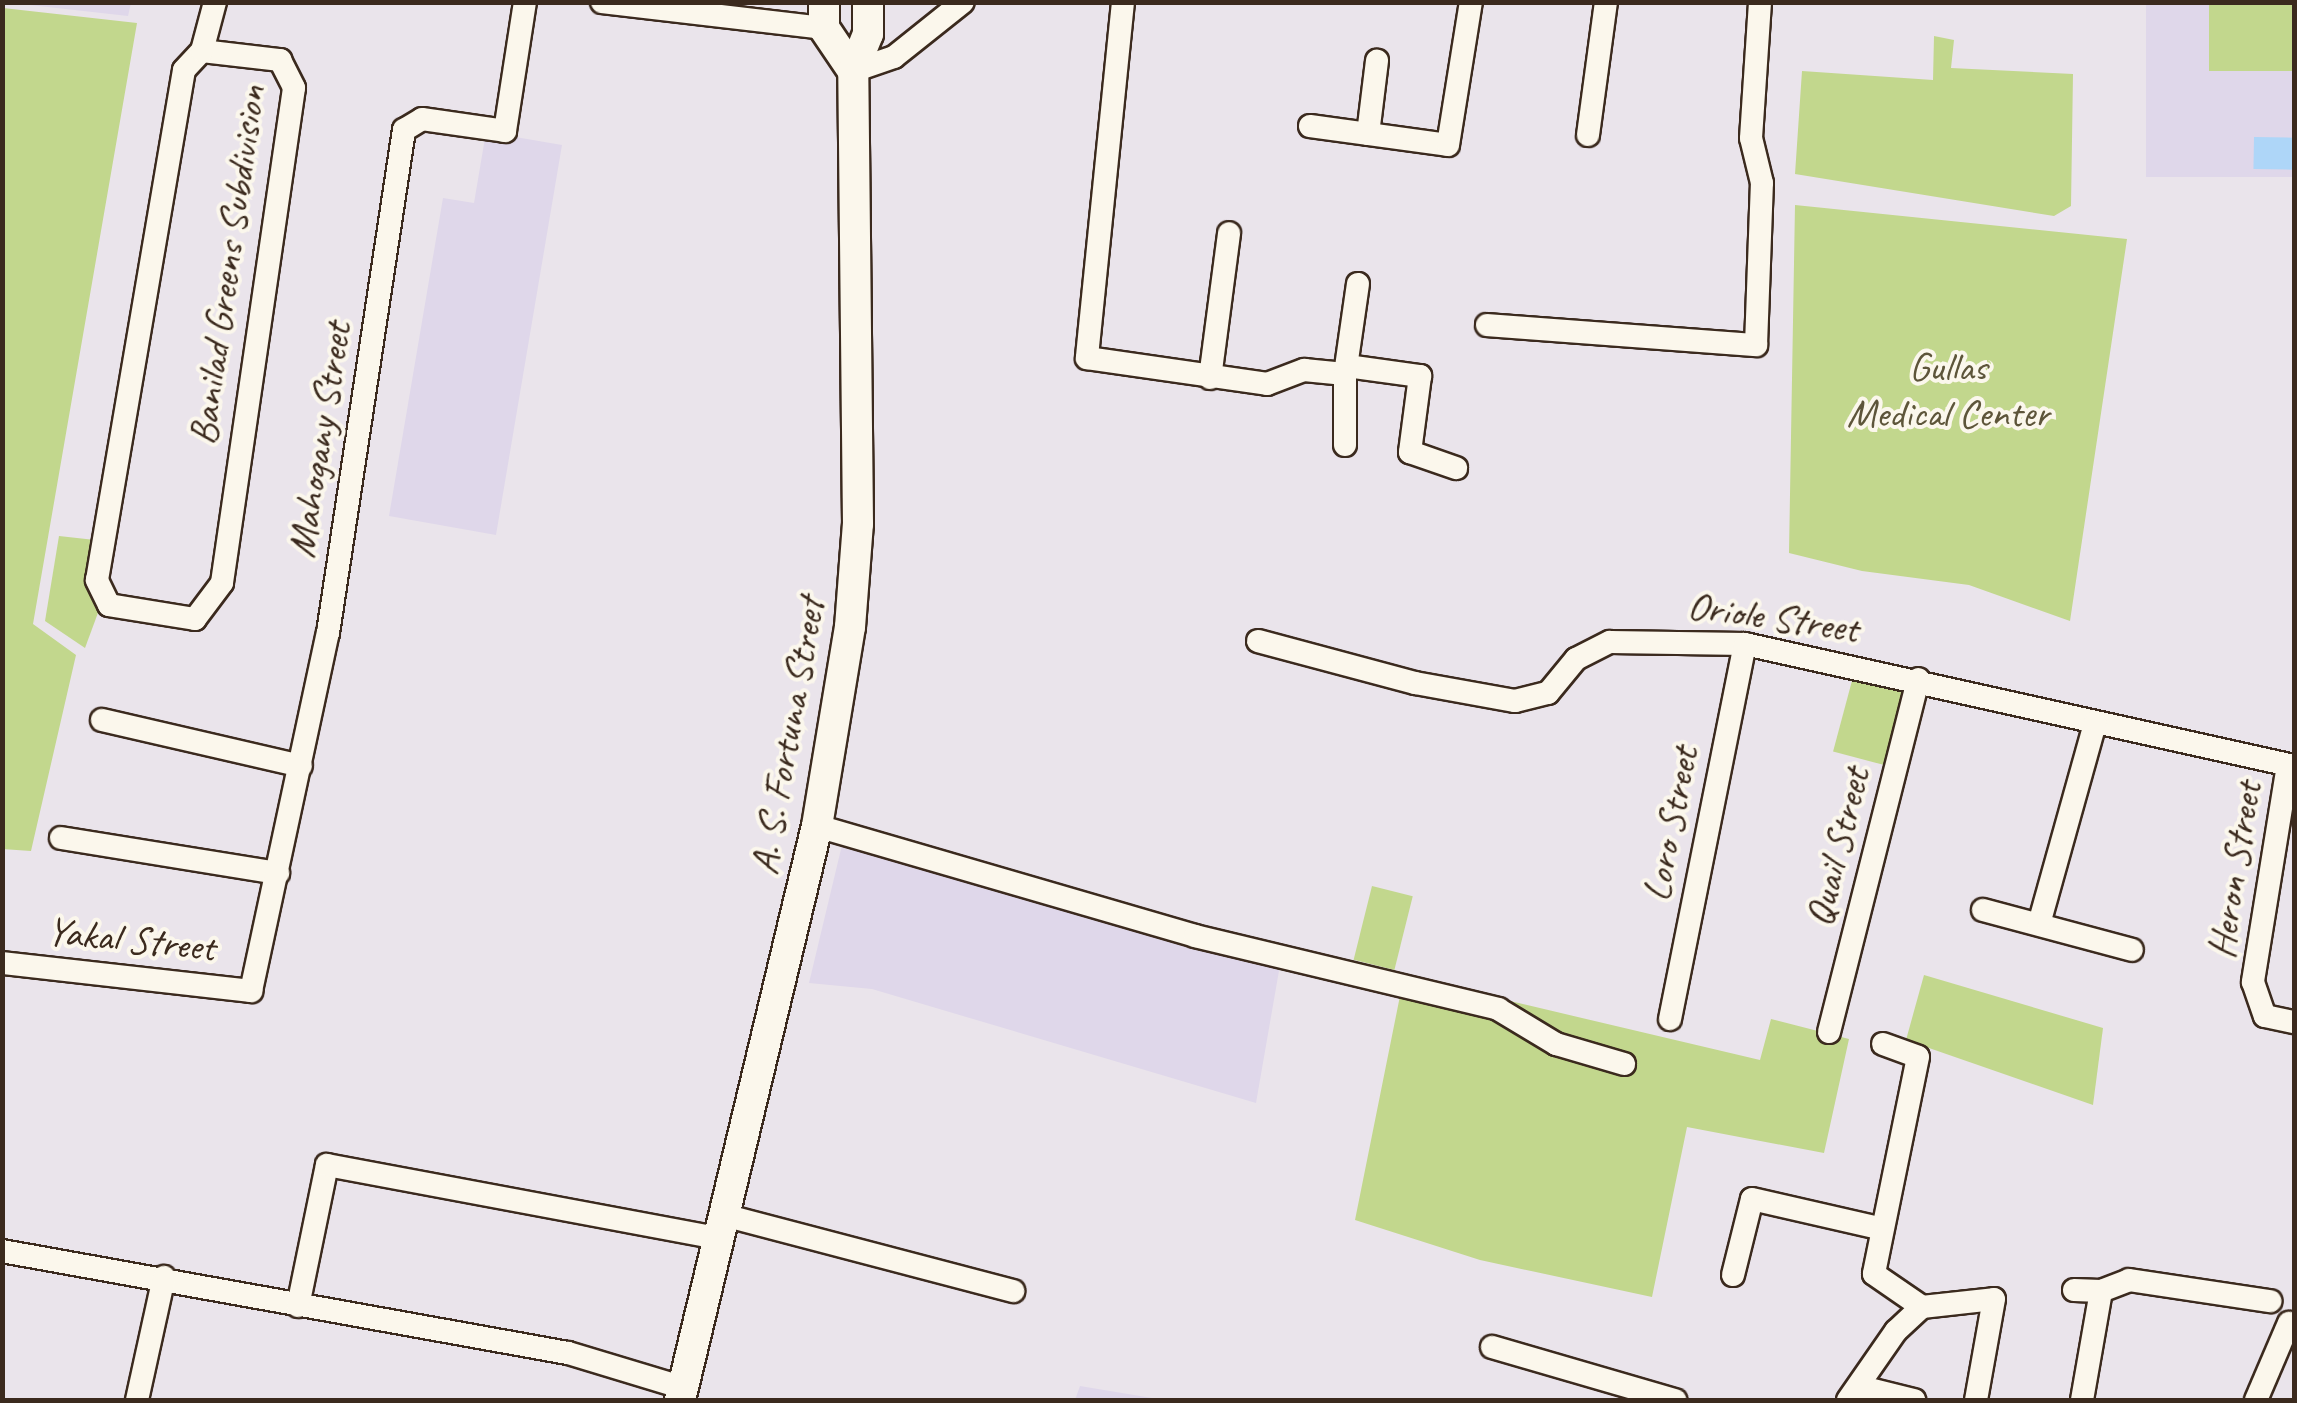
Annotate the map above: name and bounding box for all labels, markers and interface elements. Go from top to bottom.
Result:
street label: Banilad Greens Subdivision [178,83,276,447]
street label: Mahogany Street [277,319,361,561]
park label: Gullas Medical Center [1847,343,2049,437]
street label: Oriole Street [1684,581,1862,653]
street label: A. S. Fortuna Street [739,594,835,878]
street label: Loro Street [1632,743,1708,905]
street label: Quail Street [1794,763,1880,931]
street label: Heron Street [2196,778,2272,962]
street label: Yakal Street [44,906,218,972]

